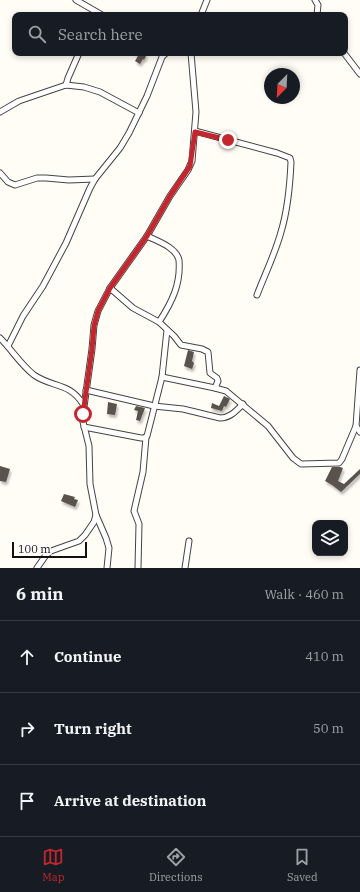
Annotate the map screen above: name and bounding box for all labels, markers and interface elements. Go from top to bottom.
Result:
search box [12,12,348,56]
icon: search [26,23,48,45]
text: Search here [58,25,143,44]
north arrow [264,68,300,104]
route end [219,131,237,149]
route start [74,405,92,423]
map controls [312,520,348,556]
button: layers [312,520,348,556]
scale bar [12,540,87,559]
text: 100 m [18,542,51,556]
text: 6 min [16,583,64,605]
text: Walk · 460 m [265,586,344,603]
icon: ahead [16,646,38,668]
text: Continue [54,647,121,666]
text: 410 m [305,648,344,665]
icon: right [16,718,38,740]
text: Turn right [54,719,132,738]
text: 50 m [313,720,344,737]
icon: arrive [16,790,38,812]
text: Arrive at destination [54,791,206,810]
tab: Map [42,846,65,884]
tab: Directions [149,846,203,884]
tab: Saved [287,846,318,884]

